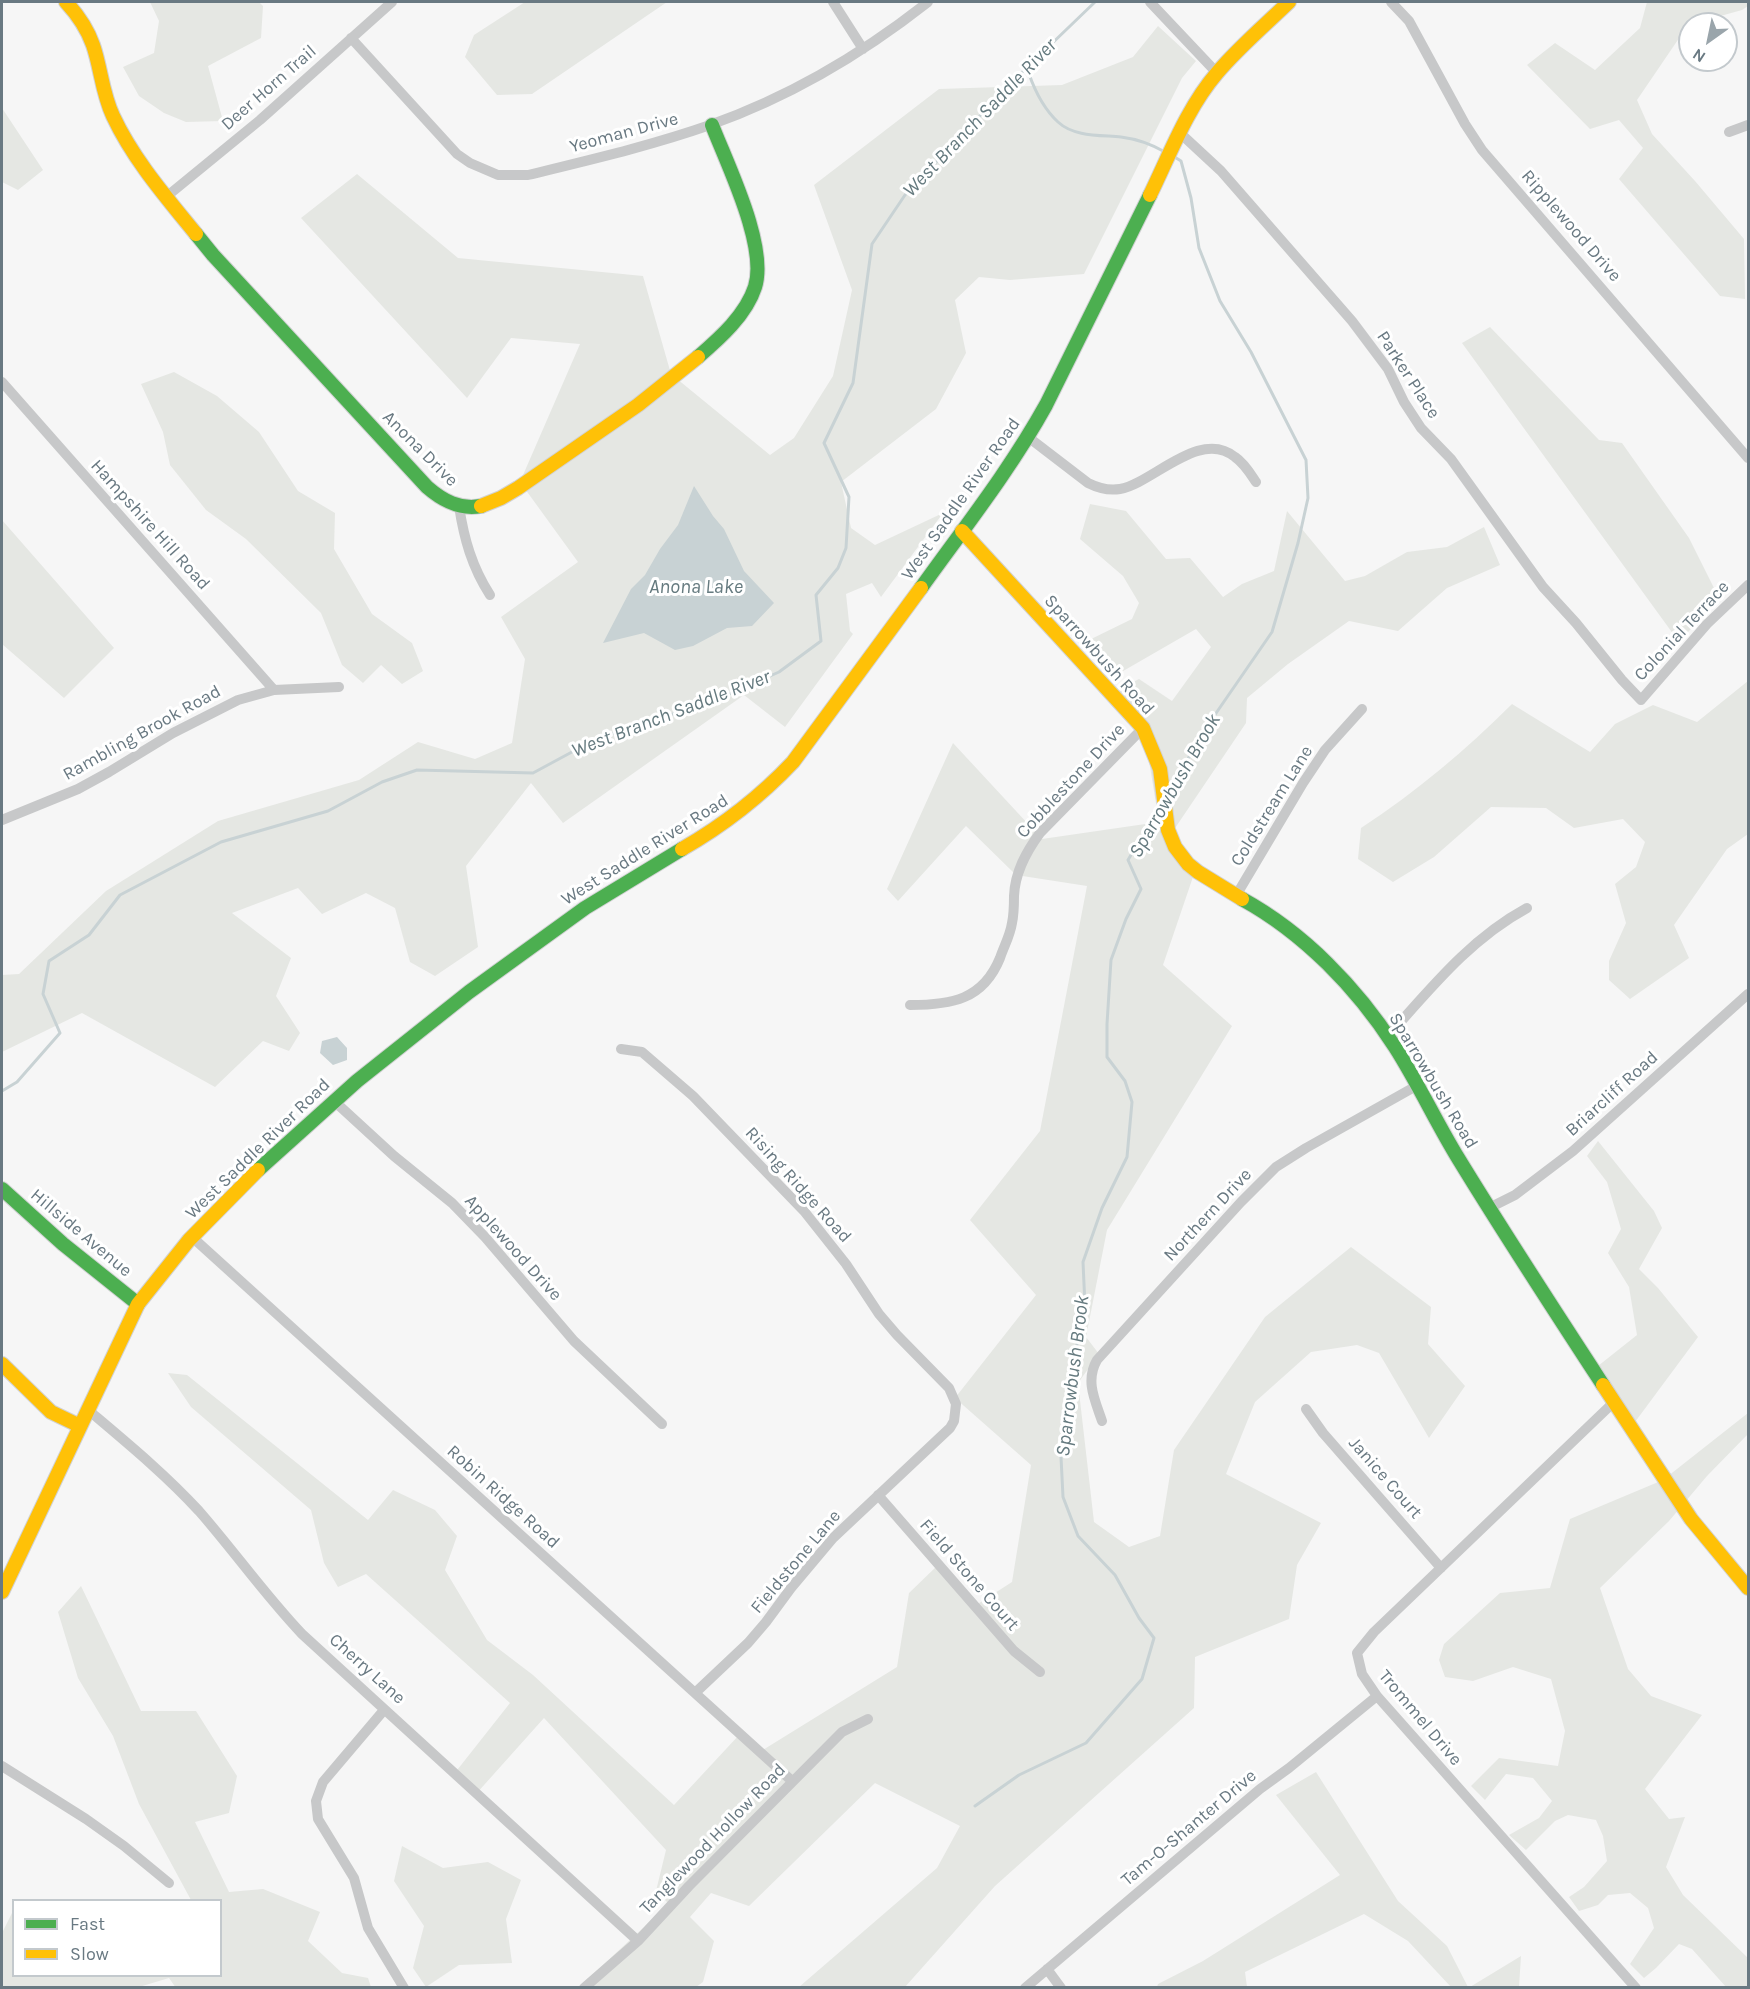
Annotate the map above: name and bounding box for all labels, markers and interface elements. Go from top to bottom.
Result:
north arrow [1678,12,1738,72]
water label: West Branch Saddle River [898,34,1062,202]
street label: Deer Horn Trail [217,41,321,135]
text: N [1689,45,1709,67]
street label: Yeoman Drive [567,108,681,158]
street label: Ripplewood Drive [1516,166,1626,286]
street label: Parker Place [1372,327,1444,423]
street label: Anona Drive [378,407,462,491]
street label: West Saddle River Road [897,414,1025,584]
street label: Hampshire Hill Road [86,455,214,595]
water label: Anona Lake [649,575,743,599]
street label: Colonial Terrace [1630,576,1734,686]
street label: Sparrowbush Road [1039,590,1159,720]
water label: West Branch Saddle River [568,665,774,763]
street label: Rambling Brook Road [59,681,225,785]
water label: Sparrowbush Brook [1124,710,1226,862]
street label: Cobblestone Drive [1012,719,1130,843]
street label: Coldstream Lane [1226,742,1318,870]
street label: West Saddle River Road [558,790,732,910]
street label: Sparrowbush Road [1384,1009,1482,1153]
street label: Briarcliff Road [1561,1047,1663,1141]
street label: West Saddle River Road [181,1074,335,1224]
street label: Rising Ridge Road [740,1123,856,1247]
street label: Northern Drive [1159,1164,1257,1266]
street label: Hillside Avenue [26,1184,136,1282]
street label: Applewood Drive [460,1190,566,1306]
water label: Sparrowbush Brook [1051,1294,1095,1458]
street label: Janice Court [1344,1433,1426,1523]
street label: Robin Ridge Road [442,1441,564,1553]
street label: Fieldstone Lane [746,1506,846,1618]
street label: Field Stone Court [915,1515,1023,1635]
street label: Cherry Lane [324,1629,410,1709]
street label: Trommel Drive [1374,1666,1466,1770]
street label: Tanglewood Hollow Road [635,1759,791,1919]
street label: Tam-O-Shanter Drive [1117,1765,1261,1891]
legend [12,1899,222,1977]
text: Fast [70,1913,105,1935]
text: Slow [70,1943,109,1965]

